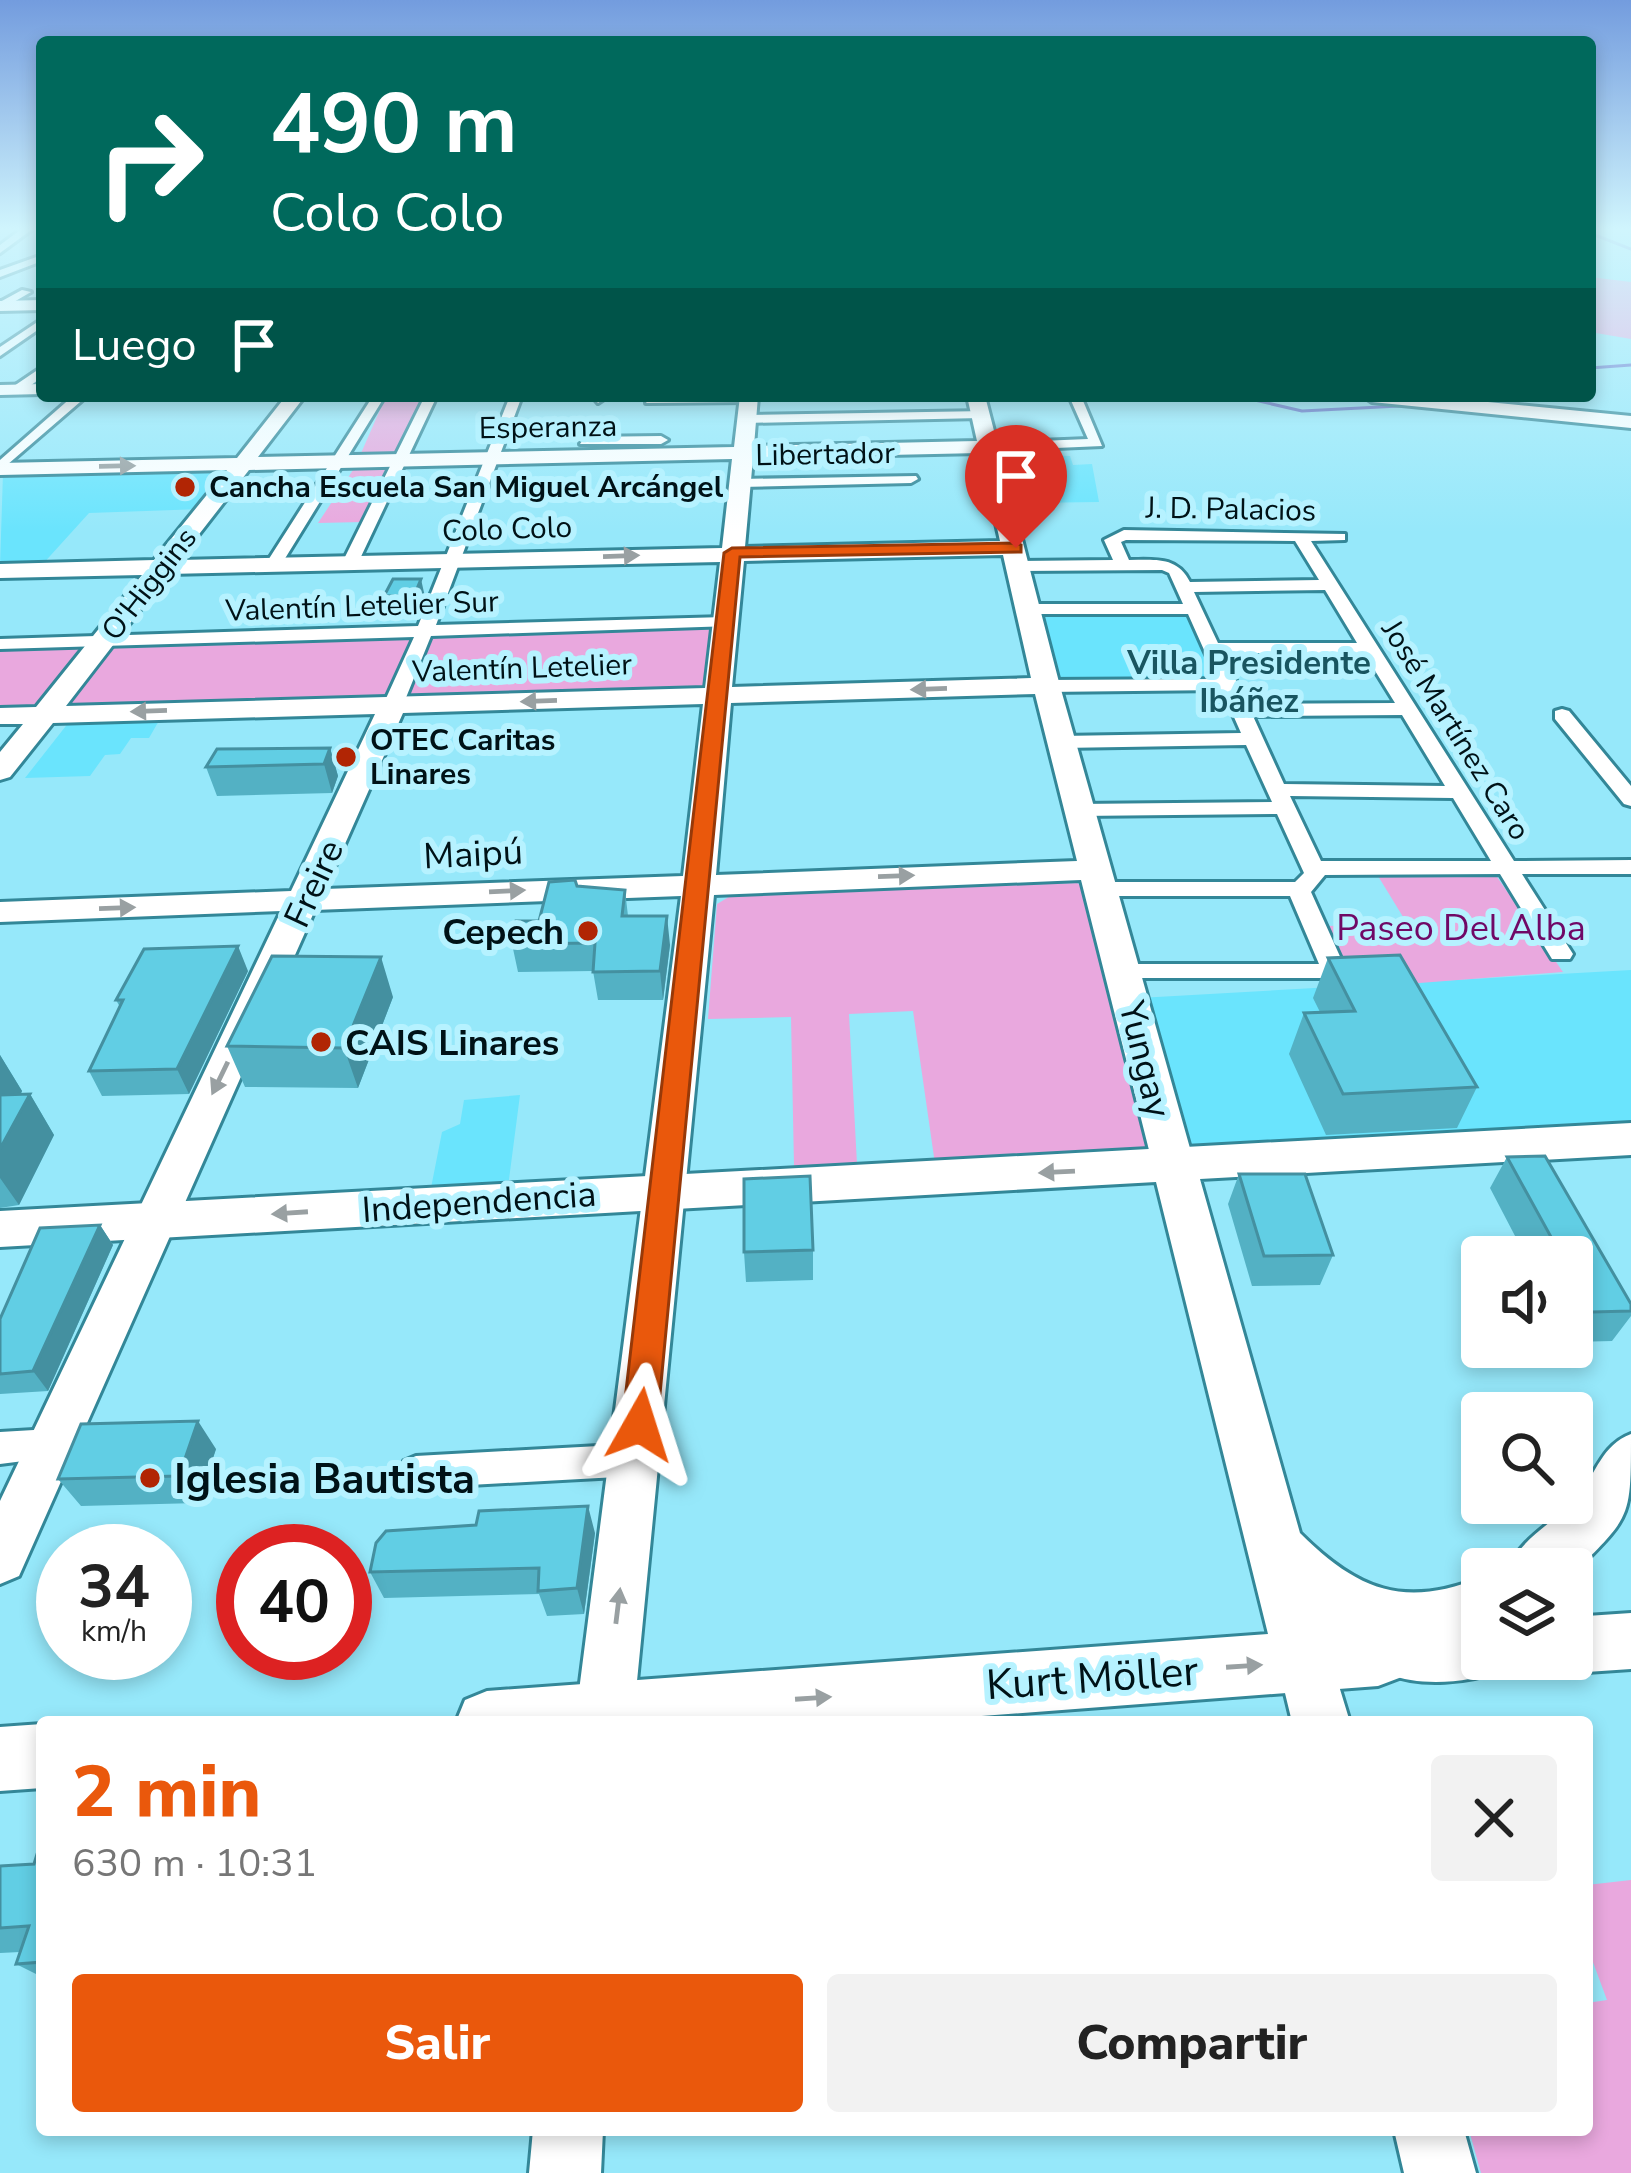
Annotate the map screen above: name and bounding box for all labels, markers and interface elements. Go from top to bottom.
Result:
text: 490 m [270,67,518,182]
icon: right [72,84,228,240]
text: Colo Colo [270,176,504,250]
icon: arrive [221,312,287,378]
text: Luego [72,315,197,376]
street label: Esperanza [479,406,618,449]
pin [965,425,1067,548]
street label: Libertador [755,433,895,476]
icon: arrive [983,443,1049,509]
one-way arrow [99,457,137,476]
place label: Cancha Escuela San Miguel Arcángel [209,467,724,508]
marker: Cancha Escuela San Miguel Arcángel [172,474,198,500]
street label: J. D. Palacios [1144,487,1317,531]
street label: Colo Colo [441,507,573,552]
street label: O'Higgins [92,519,206,649]
one-way arrow [603,546,641,565]
street label: Valentín Letelier Sur [224,581,500,632]
street label: José Martínez Caro [1371,612,1540,848]
district label: Villa Presidente Ibáñez [1126,641,1371,724]
street label: Valentín Letelier [411,644,633,693]
one-way arrow [909,680,947,699]
one-way arrow [519,691,557,710]
one-way arrow [129,702,167,721]
place label: OTEC Caritas Linares [370,720,555,795]
marker: OTEC Caritas Linares [333,744,359,770]
street label: Maipú [422,827,524,882]
street label: Freire [273,832,356,935]
one-way arrow [878,866,916,885]
one-way arrow [489,881,527,900]
one-way arrow [99,898,137,917]
park label: Paseo Del Alba [1336,904,1586,953]
place label: Cepech [442,908,564,957]
marker: Cepech [575,918,601,944]
street label: Yungay [1106,995,1183,1123]
place label: CAIS Linares [345,1019,559,1068]
marker: CAIS Linares [308,1029,334,1055]
one-way arrow [210,1061,230,1096]
one-way arrow [1037,1163,1075,1182]
street label: Independencia [360,1170,598,1235]
one-way arrow [270,1204,308,1223]
map controls [1461,1236,1593,1680]
button: sound [1461,1236,1593,1368]
position arrow [577,1362,703,1488]
button: search [1461,1392,1593,1524]
place label: Iglesia Bautista [174,1451,475,1508]
marker: Iglesia Bautista [137,1465,163,1491]
speed limit sign: 40 [216,1524,372,1680]
text: 34 [78,1546,150,1628]
button: layers [1461,1548,1593,1680]
one-way arrow [608,1587,627,1624]
text: km/h [81,1611,147,1652]
street label: Kurt Möller [984,1643,1200,1714]
one-way arrow [1226,1656,1263,1675]
one-way arrow [795,1688,832,1707]
text: 2 min [72,1743,261,1841]
button: close [1431,1755,1557,1881]
text: 630 m · 10:31 [72,1837,317,1890]
button: Salir [72,1974,803,2112]
button: Compartir [827,1974,1557,2112]

